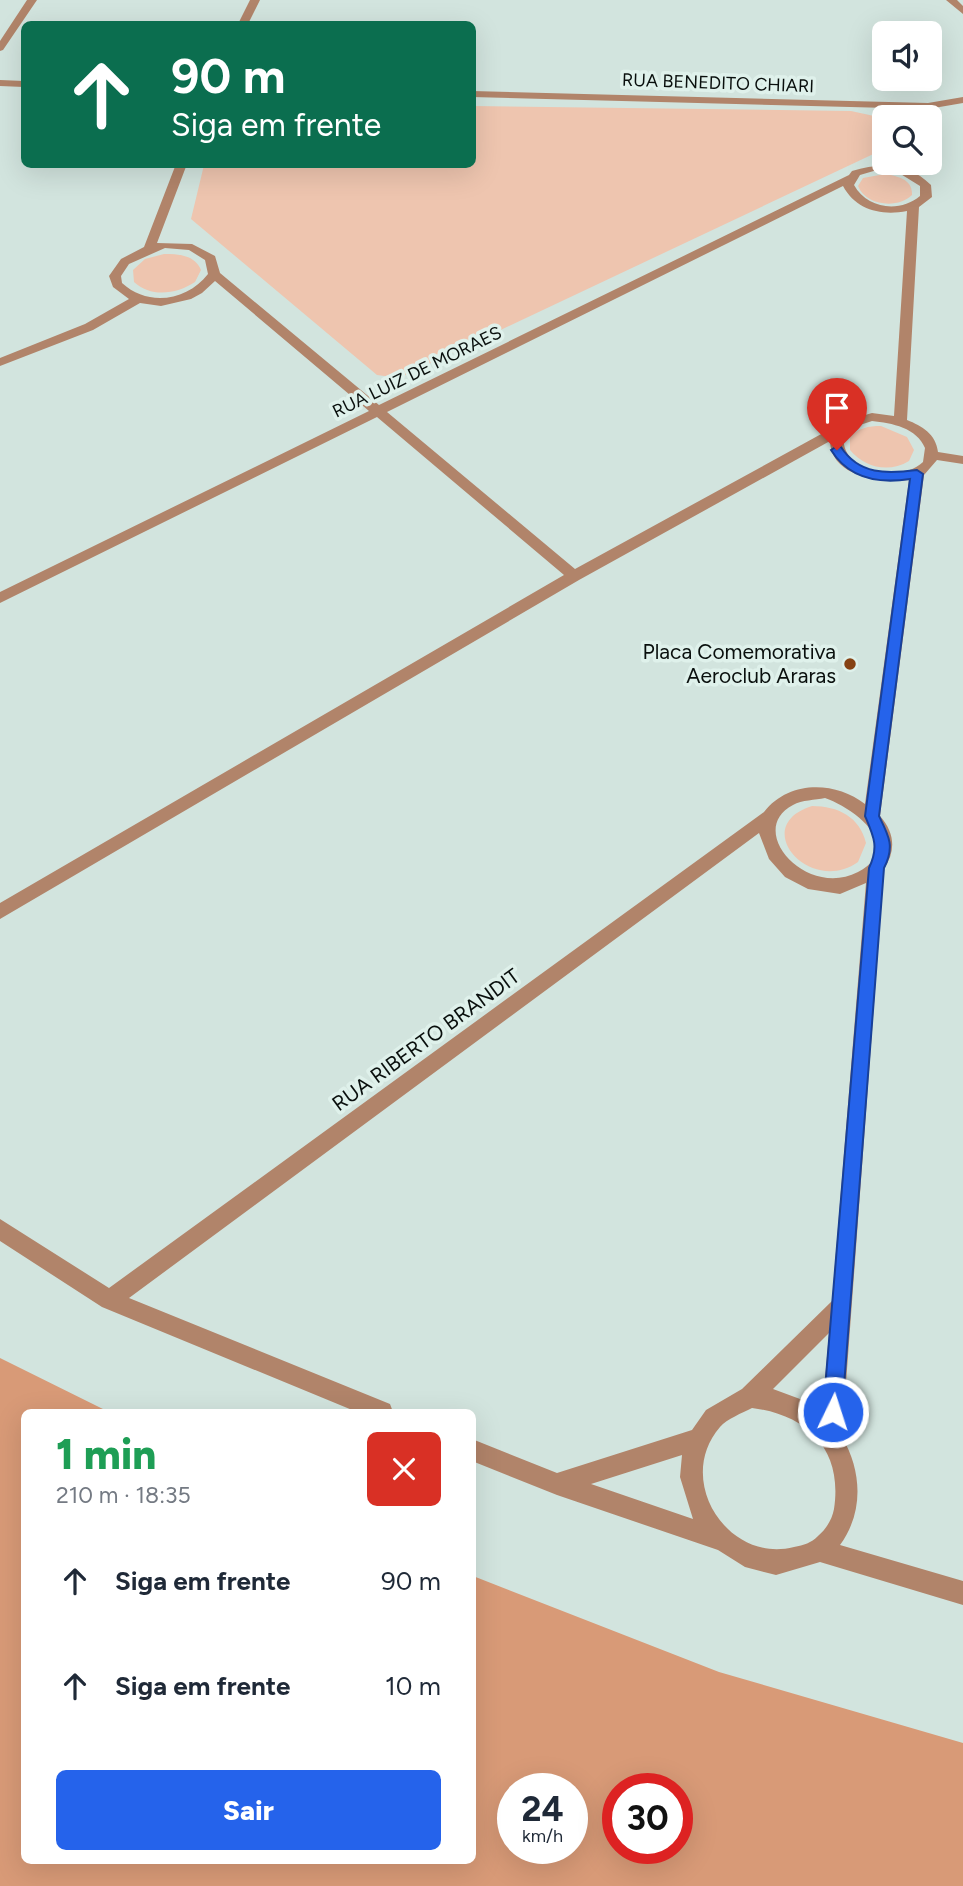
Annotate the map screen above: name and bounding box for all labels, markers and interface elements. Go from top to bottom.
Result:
map controls [872,21,942,175]
button: sound [872,21,942,91]
text: 90 m [171,46,286,105]
icon: ahead [56,49,147,140]
street label: RUA BENEDITO CHIARI [622,69,814,97]
button: search [872,105,942,175]
text: Siga em frente [171,106,381,144]
street label: RUA LUIZ DE MORAES [329,321,505,423]
pin [807,378,867,450]
icon: arrive [818,389,856,427]
place label: Placa Comemorativa Aeroclub Araras [643,639,836,688]
marker: Placa Comemorativa Aeroclub Araras [842,656,858,672]
street label: RUA RIBERTO BRANDIT [327,963,525,1116]
position arrow [796,1375,870,1449]
text: 1 min [56,1429,156,1480]
button: close [367,1432,441,1506]
text: 210 m · 18:35 [56,1481,191,1509]
icon: ahead [56,1562,94,1600]
text: Siga em frente [115,1565,290,1597]
text: 90 m [381,1565,441,1597]
icon: ahead [56,1667,94,1705]
text: Siga em frente [115,1670,290,1702]
text: 10 m [385,1670,441,1702]
button: Sair [56,1770,441,1850]
speed limit sign: 30 [602,1773,693,1864]
text: 24 [521,1788,564,1830]
text: km/h [522,1825,563,1847]

